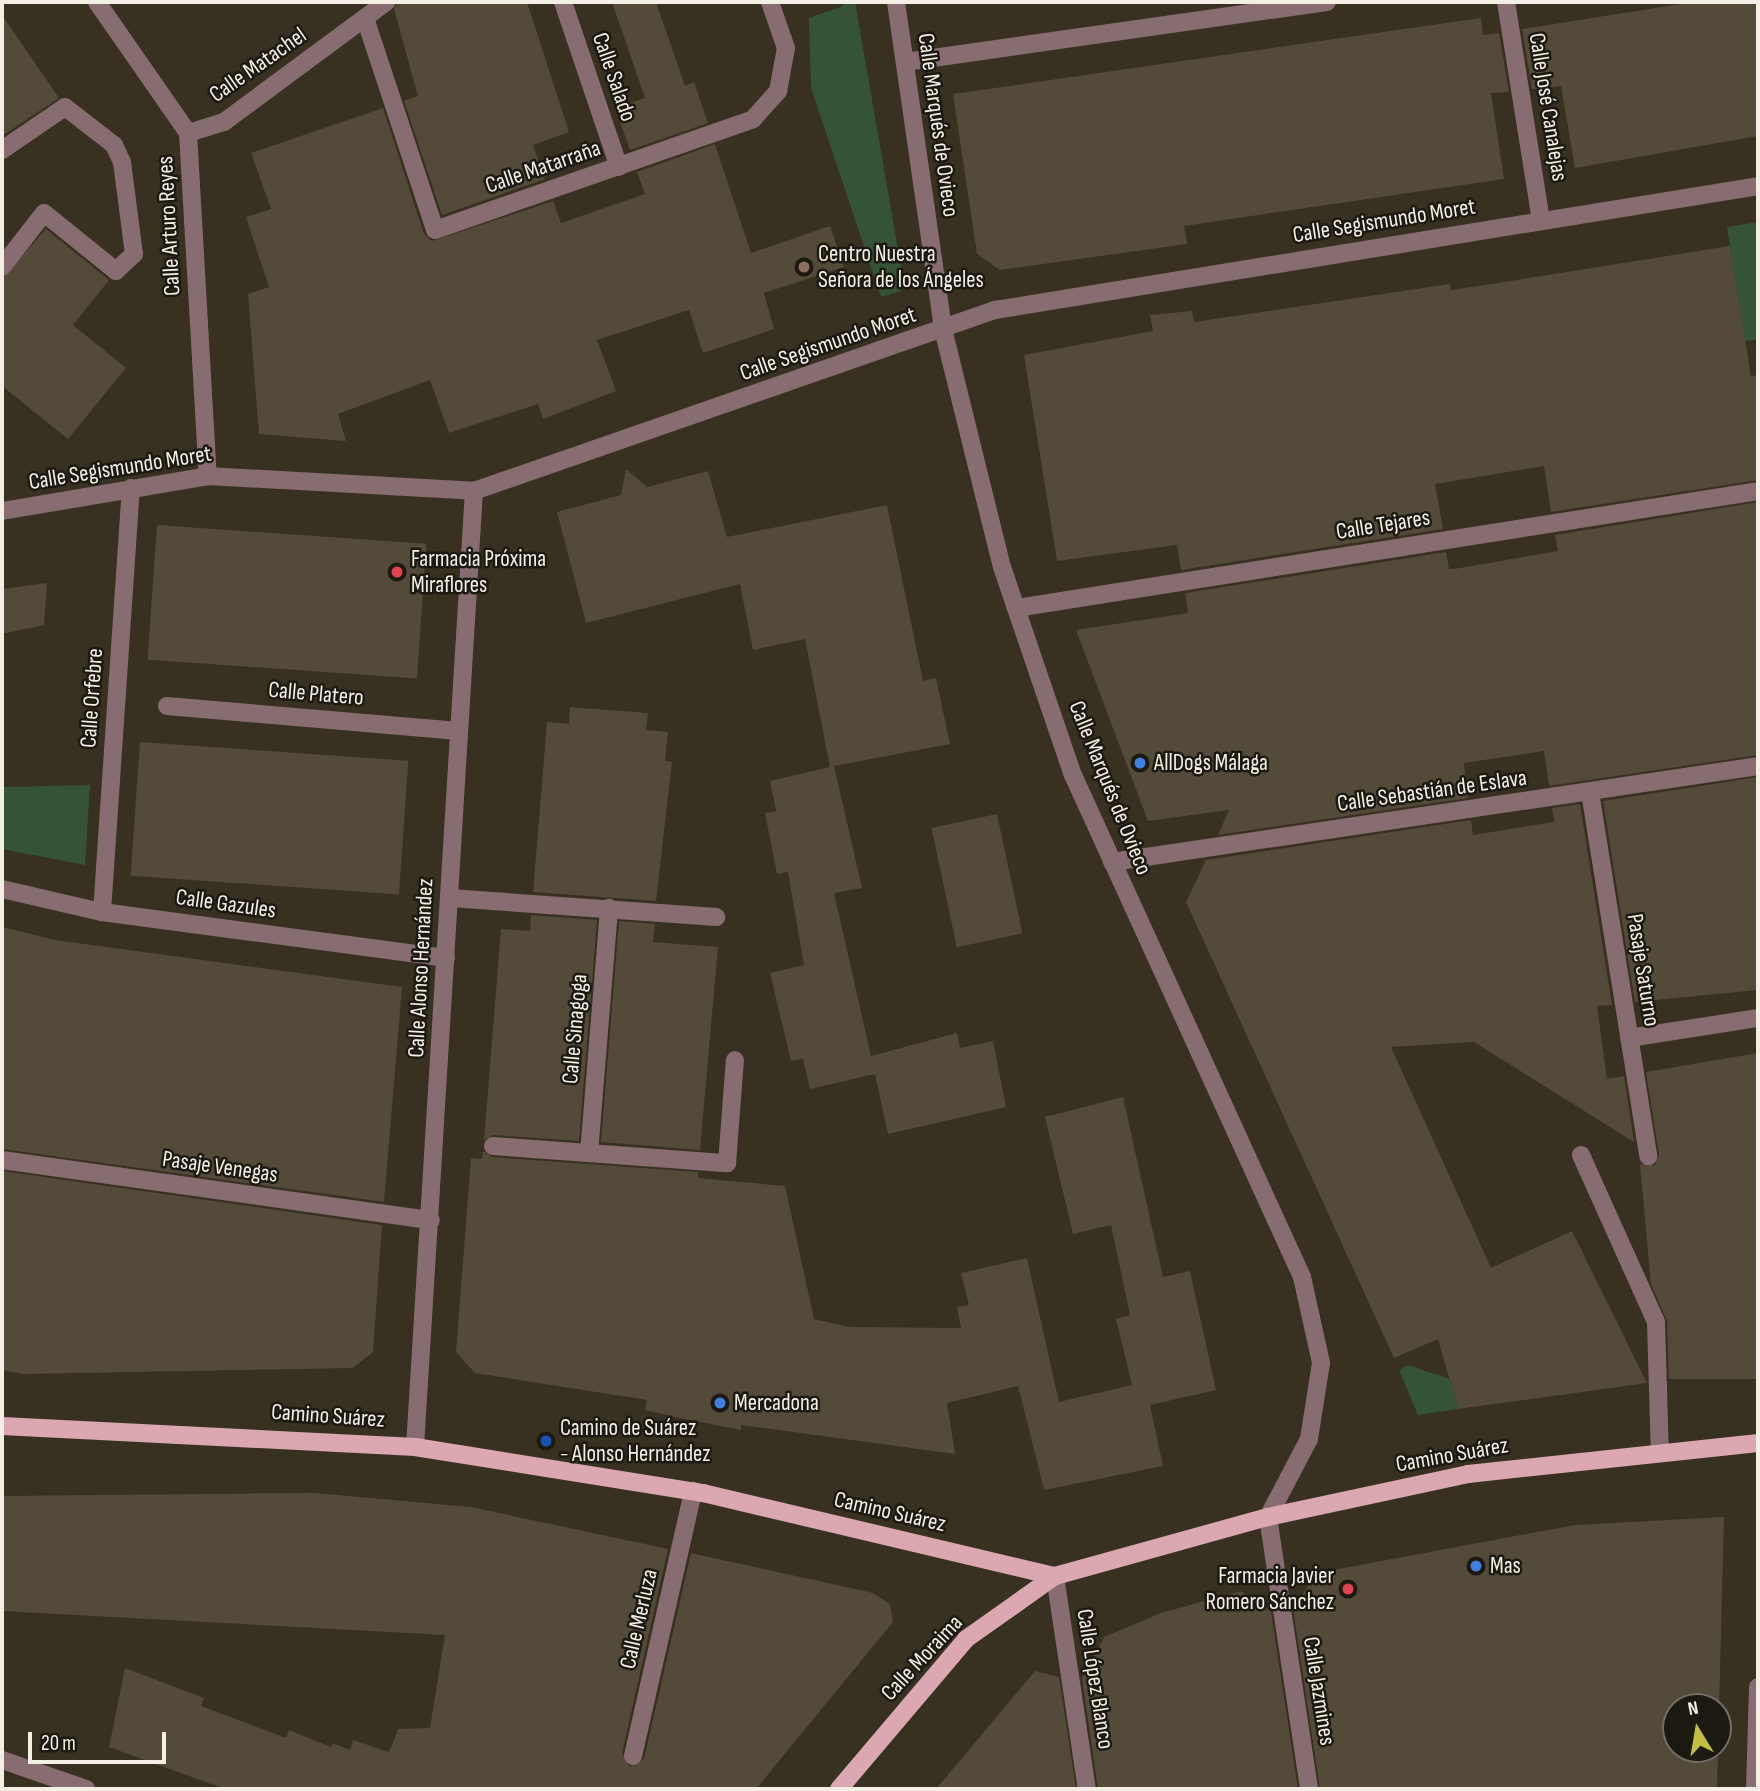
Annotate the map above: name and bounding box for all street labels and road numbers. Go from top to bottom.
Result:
street label: Calle Matachel [204,22,312,108]
street label: Calle Salado [586,29,642,125]
street label: Calle Marqués de Ovieco [911,31,965,219]
street label: Calle José Canalejas [1523,31,1573,183]
street label: Calle Matarraña [482,134,604,200]
street label: Calle Arturo Reyes [152,155,186,297]
street label: Calle Segismundo Moret [1291,193,1477,249]
street label: Calle Segismundo Moret [736,301,920,387]
street label: Calle Segismundo Moret [27,440,213,496]
street label: Calle Tejares [1334,504,1432,546]
street label: Calle Orfebre [75,647,109,749]
street label: Calle Platero [267,676,365,712]
street label: Calle Marqués de Ovieco [1063,697,1157,879]
street label: Calle Sebastián de Eslava [1335,764,1529,818]
street label: Calle Alonso Hernández [403,878,439,1058]
street label: Calle Gazules [174,883,278,925]
street label: Pasaje Saturno [1620,912,1666,1028]
street label: Calle Sinagoga [556,973,594,1085]
street label: Pasaje Venegas [161,1145,279,1189]
street label: Camino Suárez [270,1398,386,1434]
street label: Camino Suárez [1394,1432,1510,1478]
street label: Camino Suárez [831,1486,949,1538]
street label: Calle Merluza [614,1566,664,1672]
street label: Calle López Blanco [1070,1607,1120,1751]
street label: Calle Moraima [875,1609,969,1707]
street label: Calle Jazmines [1297,1635,1341,1747]

